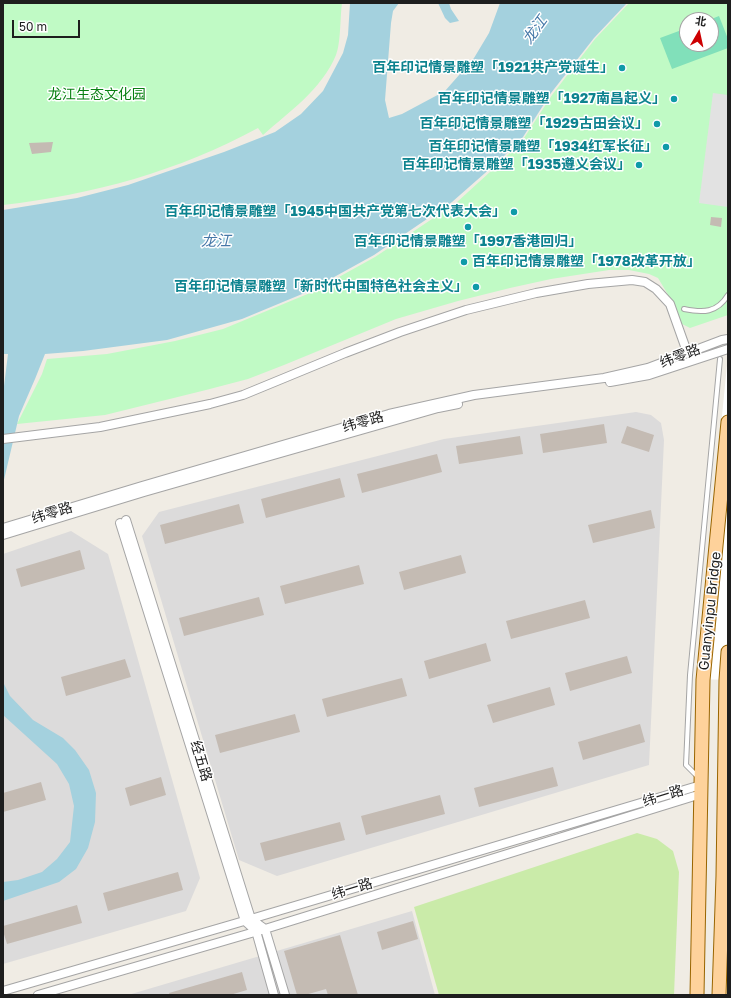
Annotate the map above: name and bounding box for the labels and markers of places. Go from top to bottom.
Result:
place label: 百年印记情景雕塑「1921共产党诞生」 [372,60,614,76]
marker: 百年印记情景雕塑「1921共产党诞生」 [617,63,627,73]
place label: 百年印记情景雕塑「1927南昌起义」 [438,91,666,107]
marker: 百年印记情景雕塑「1927南昌起义」 [669,94,679,104]
place label: 百年印记情景雕塑「1929古田会议」 [419,116,649,132]
marker: 百年印记情景雕塑「1929古田会议」 [652,119,662,129]
place label: 百年印记情景雕塑「1934红军长征」 [429,139,658,155]
marker: 百年印记情景雕塑「1934红军长征」 [661,142,671,152]
place label: 百年印记情景雕塑「1935遵义会议」 [402,157,631,173]
marker: 百年印记情景雕塑「1935遵义会议」 [634,160,644,170]
place label: 百年印记情景雕塑「1945中国共产党第七次代表大会」 [165,204,506,220]
marker: 百年印记情景雕塑「1945中国共产党第七次代表大会」 [509,207,519,217]
marker: 百年印记情景雕塑「1997香港回归」 [463,222,473,232]
place label: 百年印记情景雕塑「1997香港回归」 [354,234,582,250]
place label: 百年印记情景雕塑「1978改革开放」 [472,254,701,270]
marker: 百年印记情景雕塑「1978改革开放」 [459,257,469,267]
place label: 百年印记情景雕塑「新时代中国特色社会主义」 [174,279,468,295]
marker: 百年印记情景雕塑「新时代中国特色社会主义」 [471,282,481,292]

